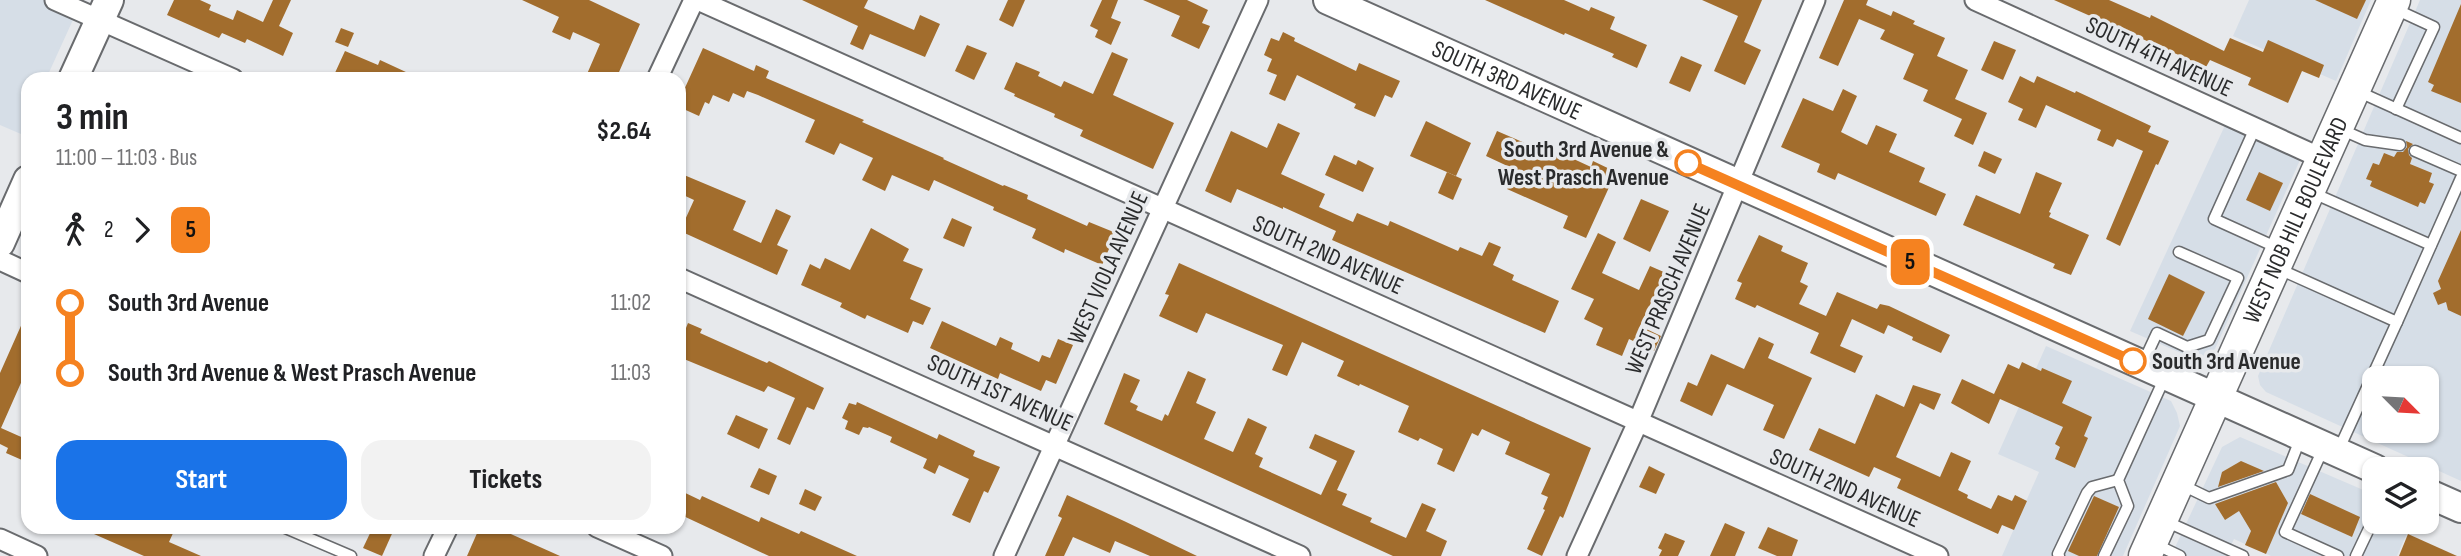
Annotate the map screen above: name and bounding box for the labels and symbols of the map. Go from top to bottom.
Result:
street label: SOUTH 4TH AVENUE [2081,10,2237,104]
street label: SOUTH 3RD AVENUE [1428,34,1586,126]
street label: WEST NOB HILL BOULEVARD [2237,112,2354,328]
place label: South 3rd Avenue & West Prasch Avenue [1498,135,1669,192]
marker: South 3rd Avenue & West Prasch Avenue [1675,150,1701,176]
street label: WEST VIOLA AVENUE [1061,187,1155,349]
street label: WEST PRASCH AVENUE [1619,199,1717,379]
street label: SOUTH 2ND AVENUE [1248,209,1408,301]
line badge: 5 [1887,239,1933,285]
place label: South 3rd Avenue [2152,347,2301,376]
street label: SOUTH 1ST AVENUE [923,348,1077,438]
marker: South 3rd Avenue [2120,348,2146,374]
north arrow [2362,366,2440,443]
street label: SOUTH 2ND AVENUE [1765,442,1925,534]

